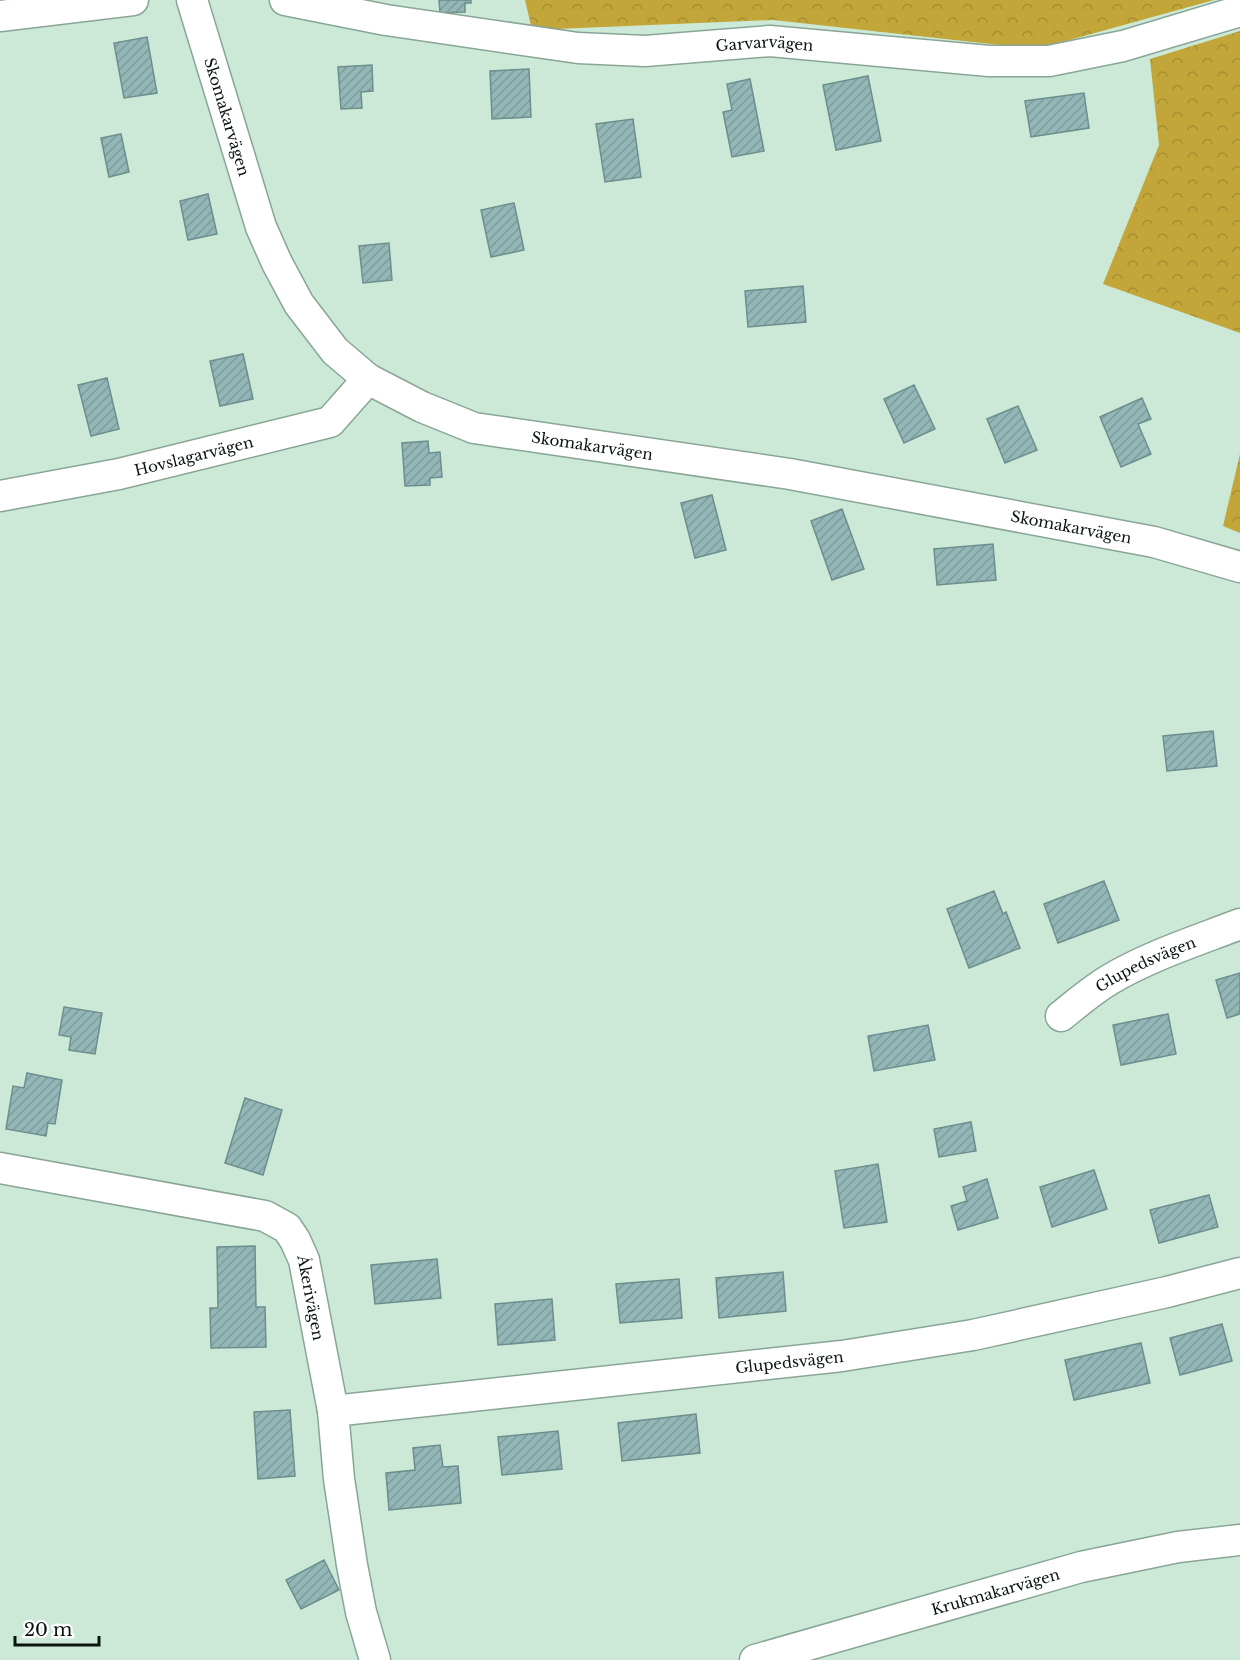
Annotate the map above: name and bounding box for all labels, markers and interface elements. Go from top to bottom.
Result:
street label: Garvarvägen [715,31,814,55]
street label: Skomakarvägen [201,55,254,178]
street label: Skomakarvägen [530,427,654,463]
street label: Hovslagarvägen [132,432,255,479]
street label: Skomakarvägen [1009,506,1133,547]
street label: Glupedsvägen [1092,932,1198,996]
street label: Åkerivägen [294,1252,329,1342]
street label: Glupedsvägen [734,1346,844,1377]
street label: Krukmakarvägen [929,1564,1062,1619]
scale bar [15,1609,99,1647]
text: 20 m [24,1619,72,1641]

